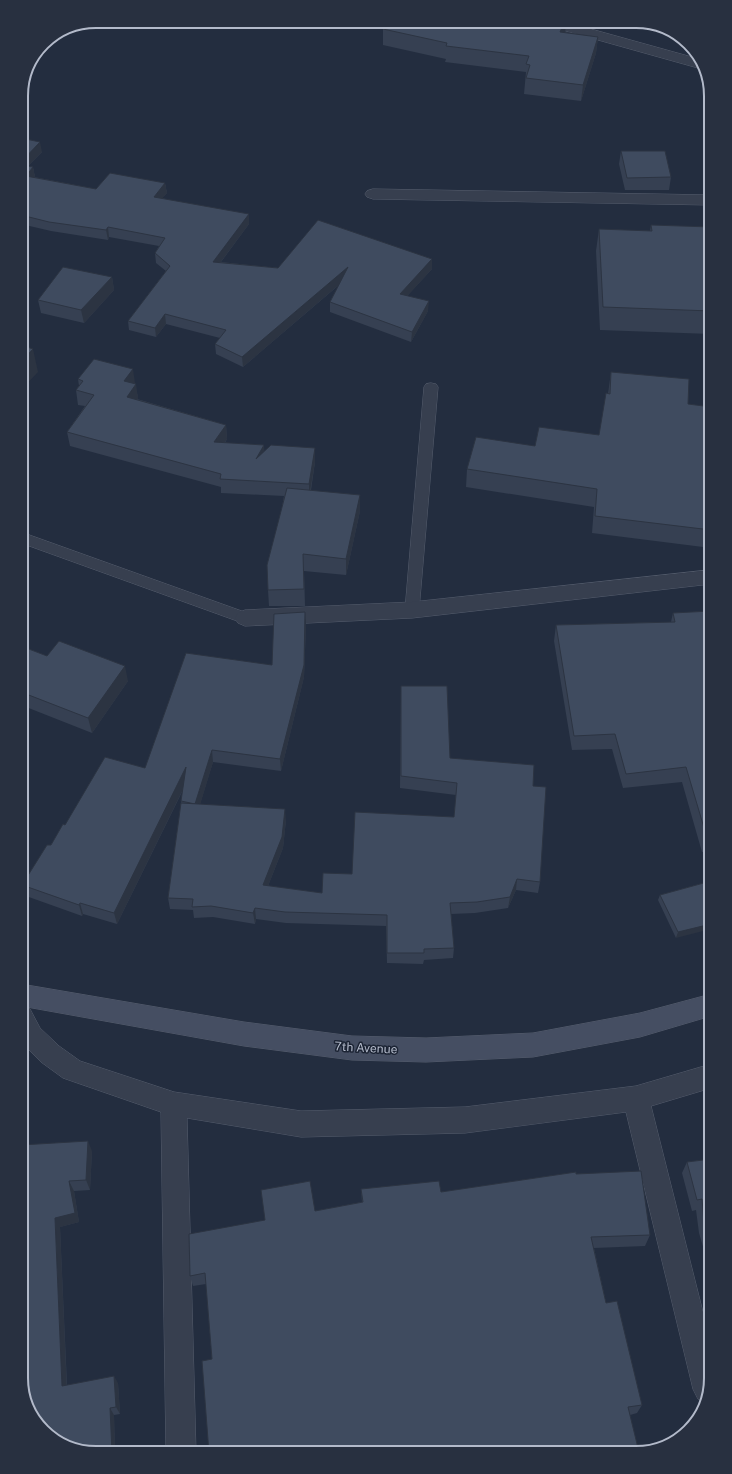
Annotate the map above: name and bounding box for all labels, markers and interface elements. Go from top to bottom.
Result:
street label: 7th Avenue [334,1039,398,1057]

